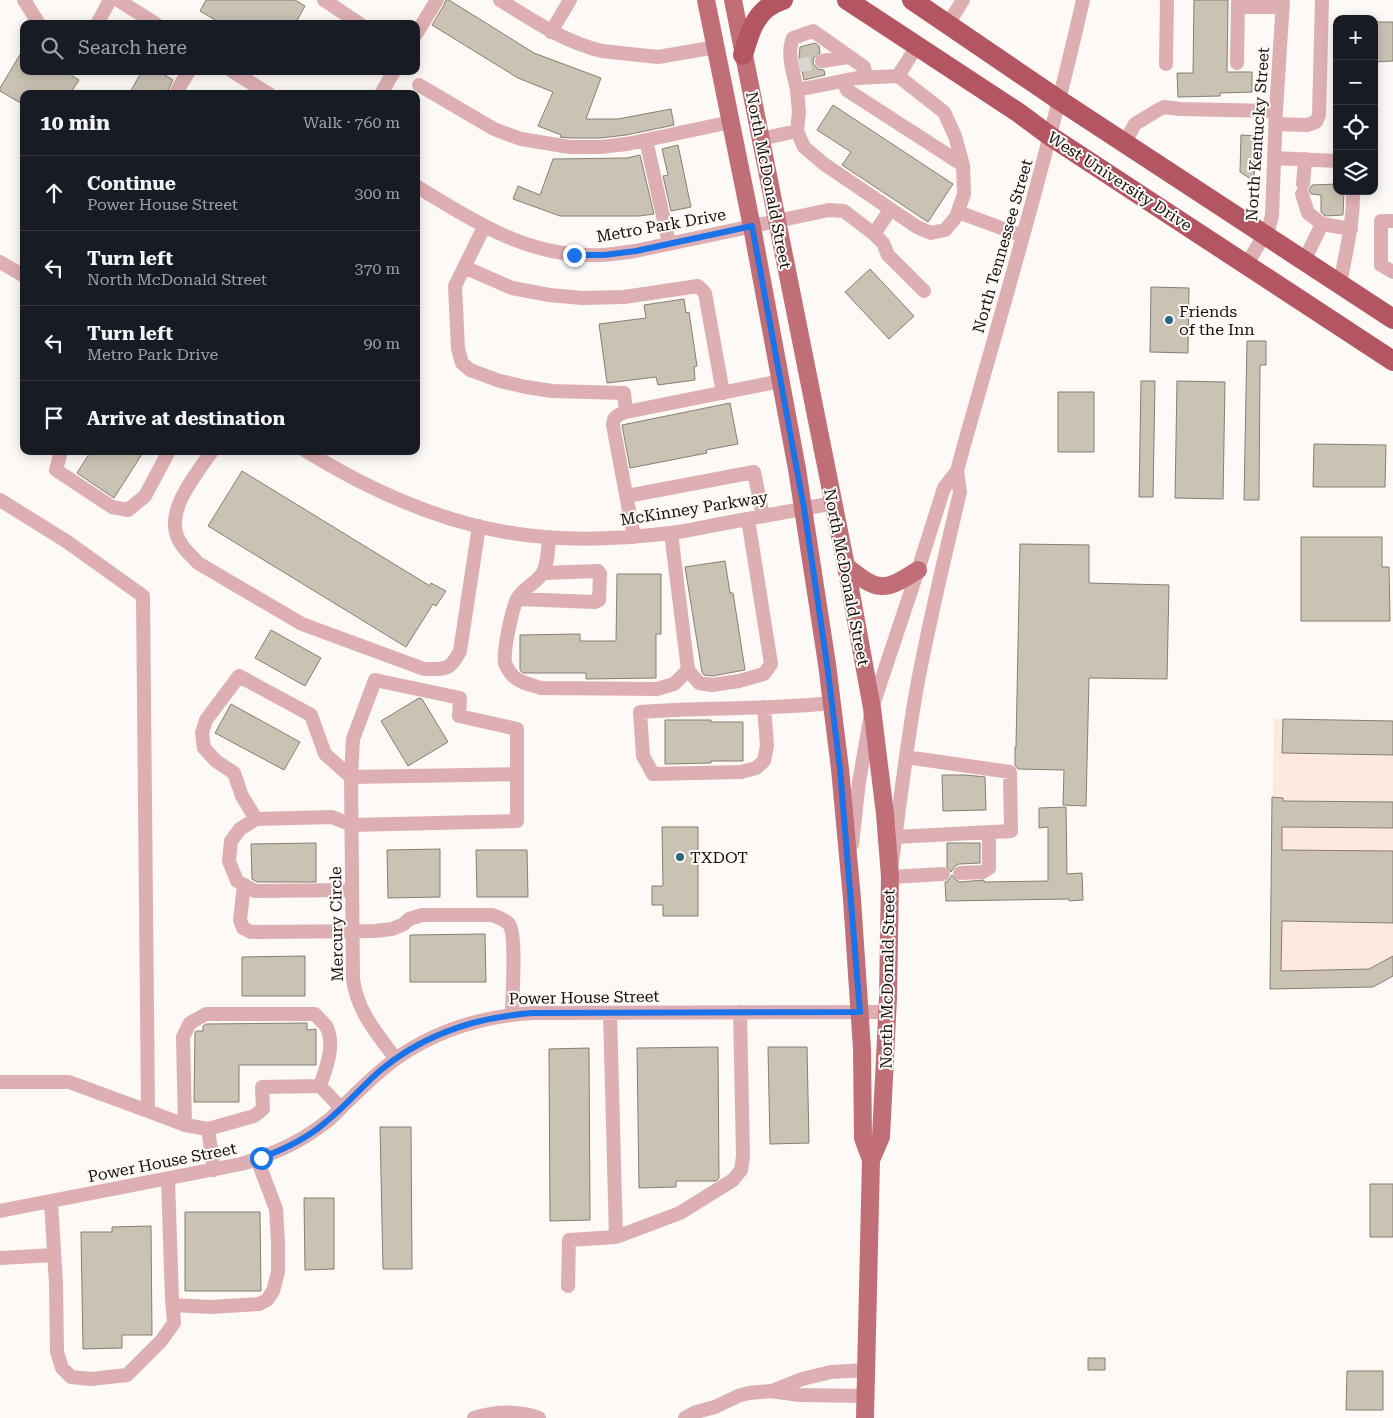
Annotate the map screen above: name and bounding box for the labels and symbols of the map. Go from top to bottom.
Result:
street label: North Kentucky Street [1242,46,1273,222]
street label: North McDonald Street [742,90,795,270]
street label: West University Drive [1044,128,1196,235]
street label: North Tennessee Street [969,157,1036,335]
street label: Metro Park Drive [595,205,728,246]
route end [563,244,586,267]
place label: Friends of the Inn [1179,302,1255,339]
marker: Friends of the Inn [1163,314,1175,326]
street label: McKinney Parkway [619,487,770,530]
street label: North McDonald Street [820,487,873,667]
place label: TXDOT [690,848,748,867]
marker: TXDOT [674,851,686,863]
street label: Mercury Circle [326,866,347,982]
street label: North McDonald Street [876,889,899,1069]
street label: Power House Street [508,987,660,1008]
street label: Power House Street [86,1139,238,1186]
route start [250,1147,273,1170]

